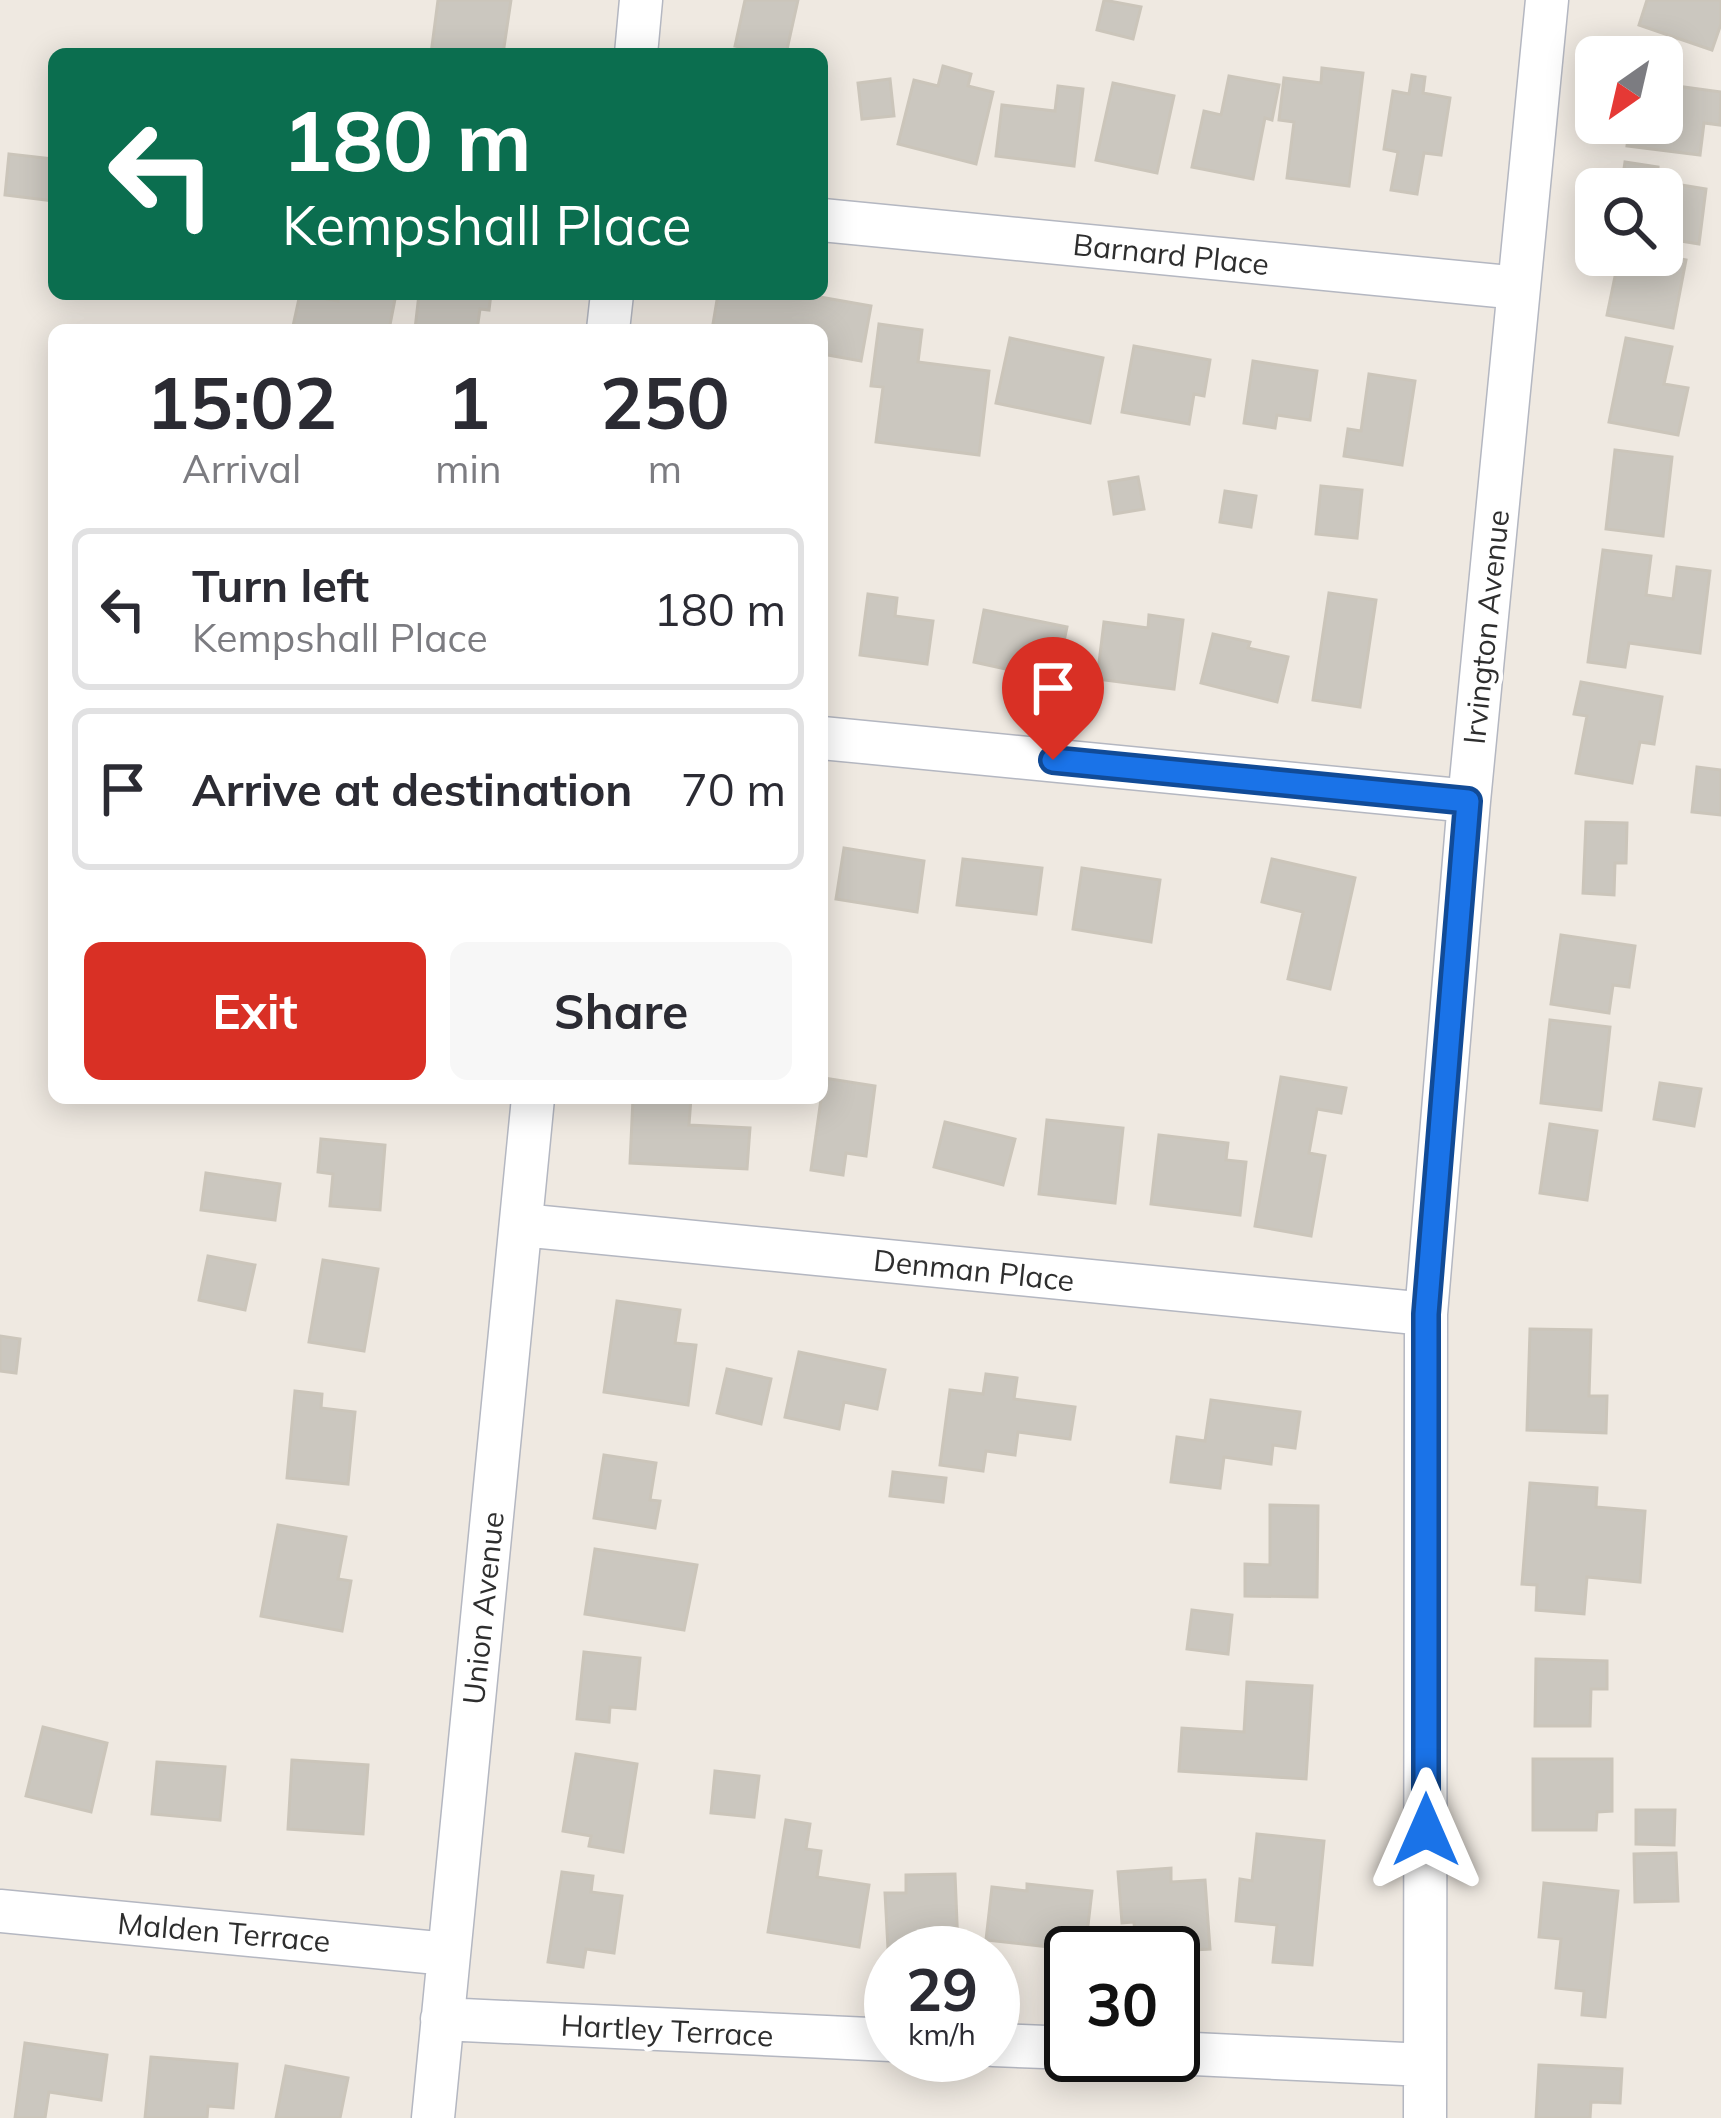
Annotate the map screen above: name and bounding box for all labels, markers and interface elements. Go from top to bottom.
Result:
north arrow [1575,36,1683,144]
map controls [1575,36,1683,276]
text: 180 m [282,87,532,192]
icon: left [84,96,240,252]
button: search [1575,168,1683,276]
text: Kempshall Place [282,191,691,259]
street label: Barnard Place [1071,225,1271,283]
text: 15:02 [146,357,337,447]
text: 1 [447,357,490,447]
text: 250 [600,357,730,447]
text: Arrival [182,444,301,493]
text: min [435,444,502,493]
text: m [648,444,682,493]
street label: Irvington Avenue [1455,508,1517,746]
text: Turn left [192,557,369,613]
icon: left [90,576,156,642]
text: 180 m [654,581,786,637]
text: Kempshall Place [192,613,488,662]
pin [1002,637,1104,760]
icon: arrive [1020,655,1086,721]
icon: arrive [90,756,156,822]
text: Arrive at destination [192,761,632,817]
text: 70 m [681,761,786,817]
button: Exit [84,942,426,1080]
button: Share [450,942,792,1080]
street label: Denman Place [872,1241,1076,1299]
street label: Union Avenue [454,1510,512,1706]
position arrow [1363,1767,1489,1893]
street label: Malden Terrace [116,1904,332,1960]
speed limit sign: 30 [1044,1926,1200,2082]
text: 29 [906,1951,978,2026]
street label: Hartley Terrace [560,2005,774,2055]
text: km/h [908,2015,976,2053]

